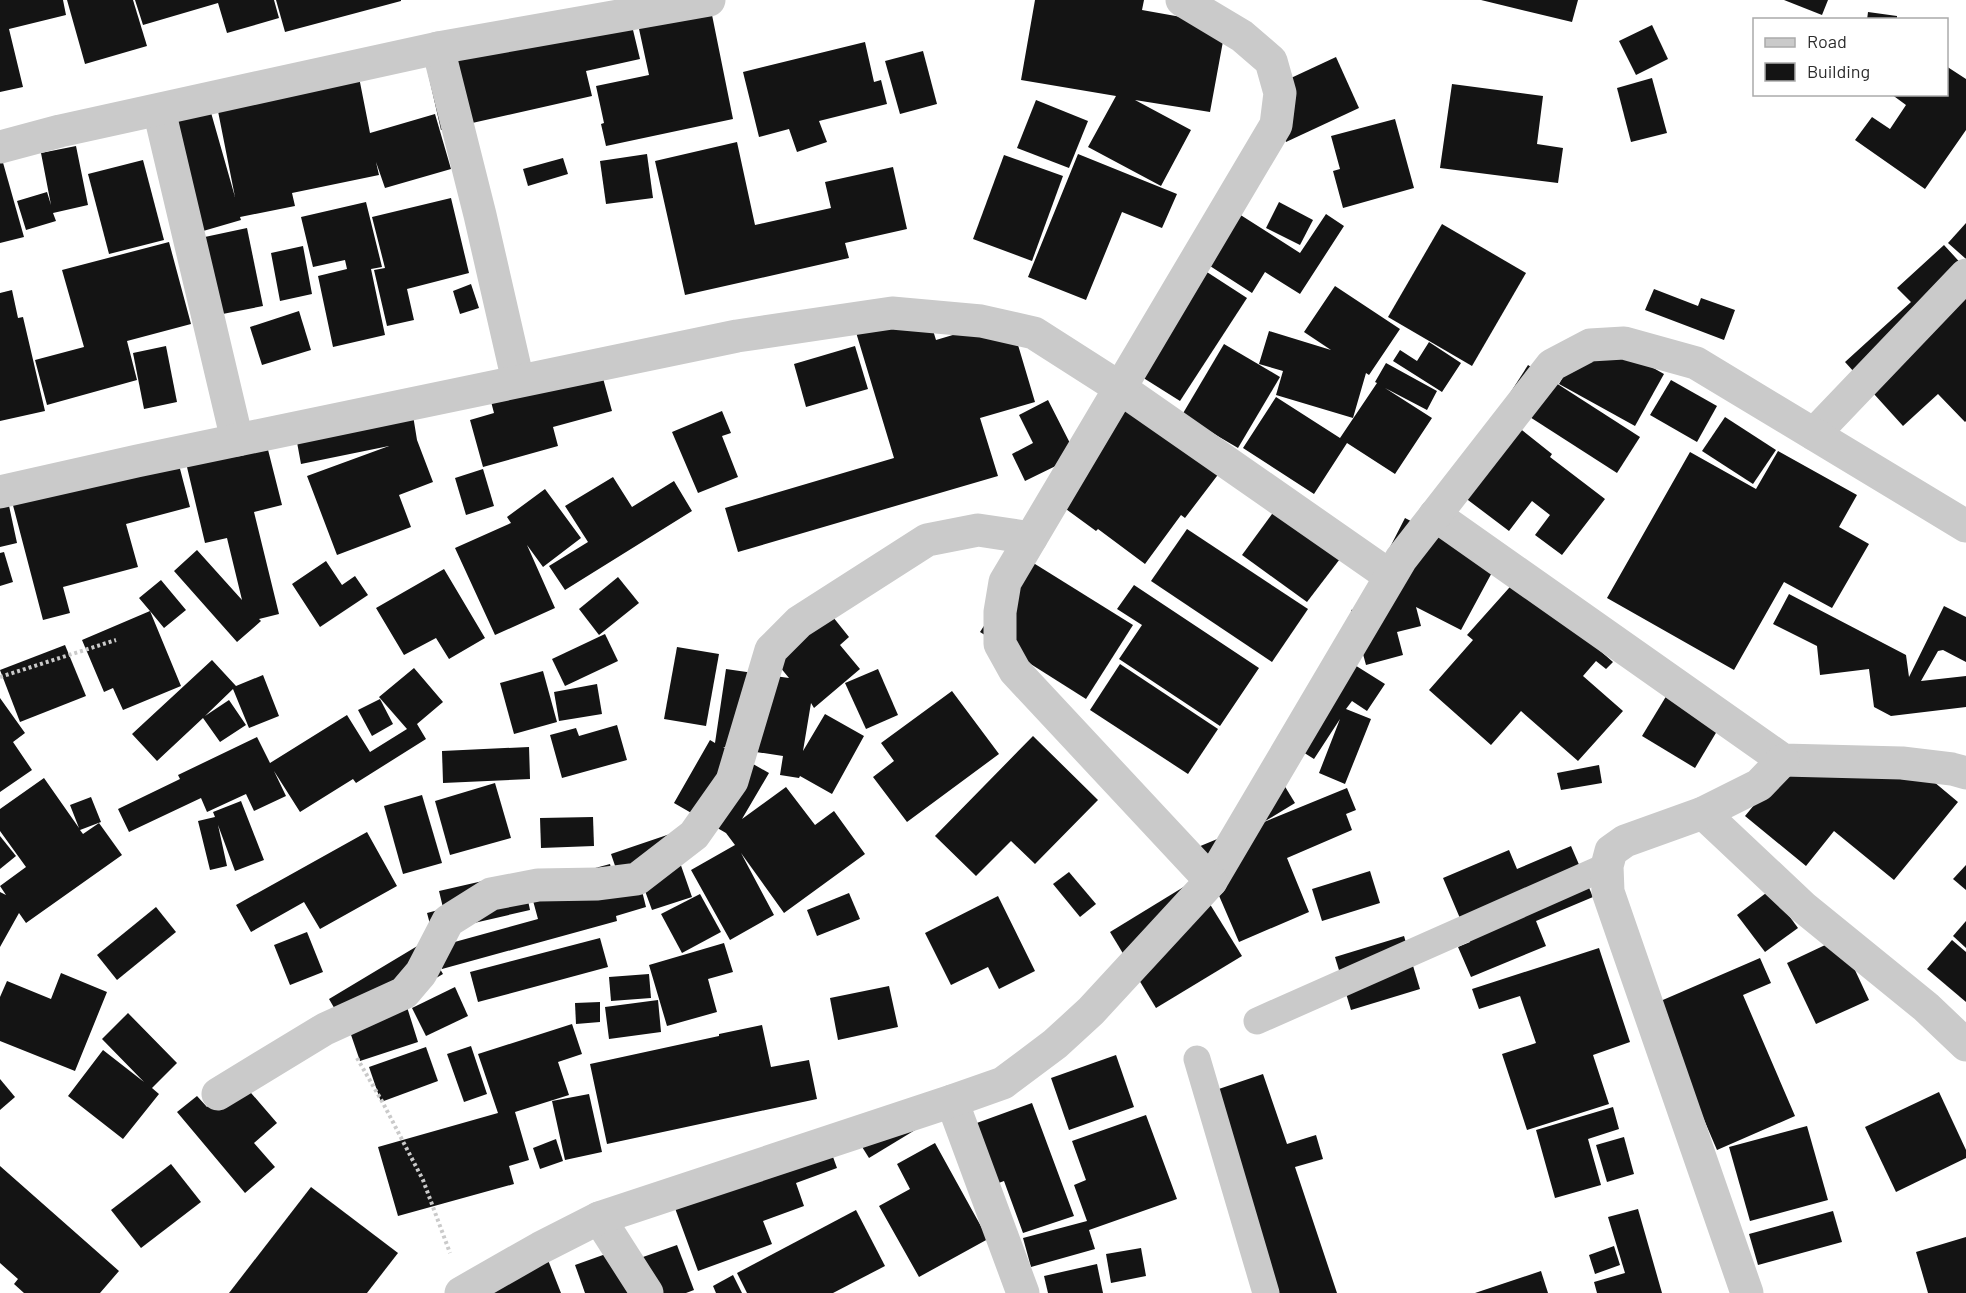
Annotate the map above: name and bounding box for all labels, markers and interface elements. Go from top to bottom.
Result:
legend [1753,18,1948,96]
text: Road [1807,30,1847,52]
text: Building [1807,60,1870,82]

